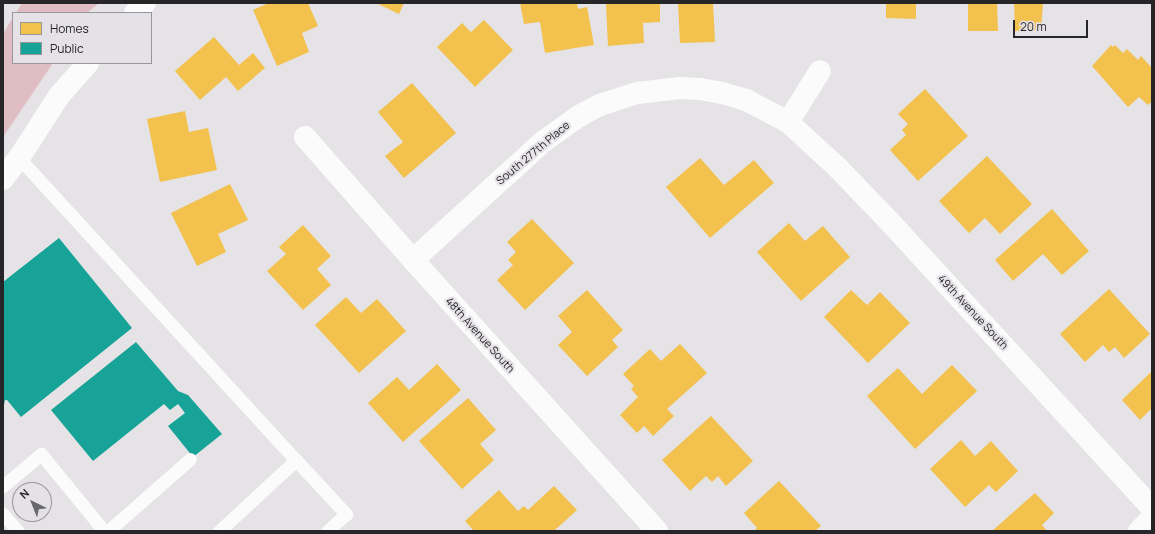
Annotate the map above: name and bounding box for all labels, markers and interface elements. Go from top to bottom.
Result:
legend [12,12,152,64]
scale bar [1015,12,1090,38]
text: 20 m [1020,18,1047,35]
text: Homes [50,20,89,37]
text: Public [50,40,84,57]
street label: South 277th Place [494,119,572,187]
street label: 49th Avenue South [935,272,1011,352]
street label: 48th Avenue South [443,295,517,375]
north arrow [12,482,52,522]
text: N [16,485,32,502]

